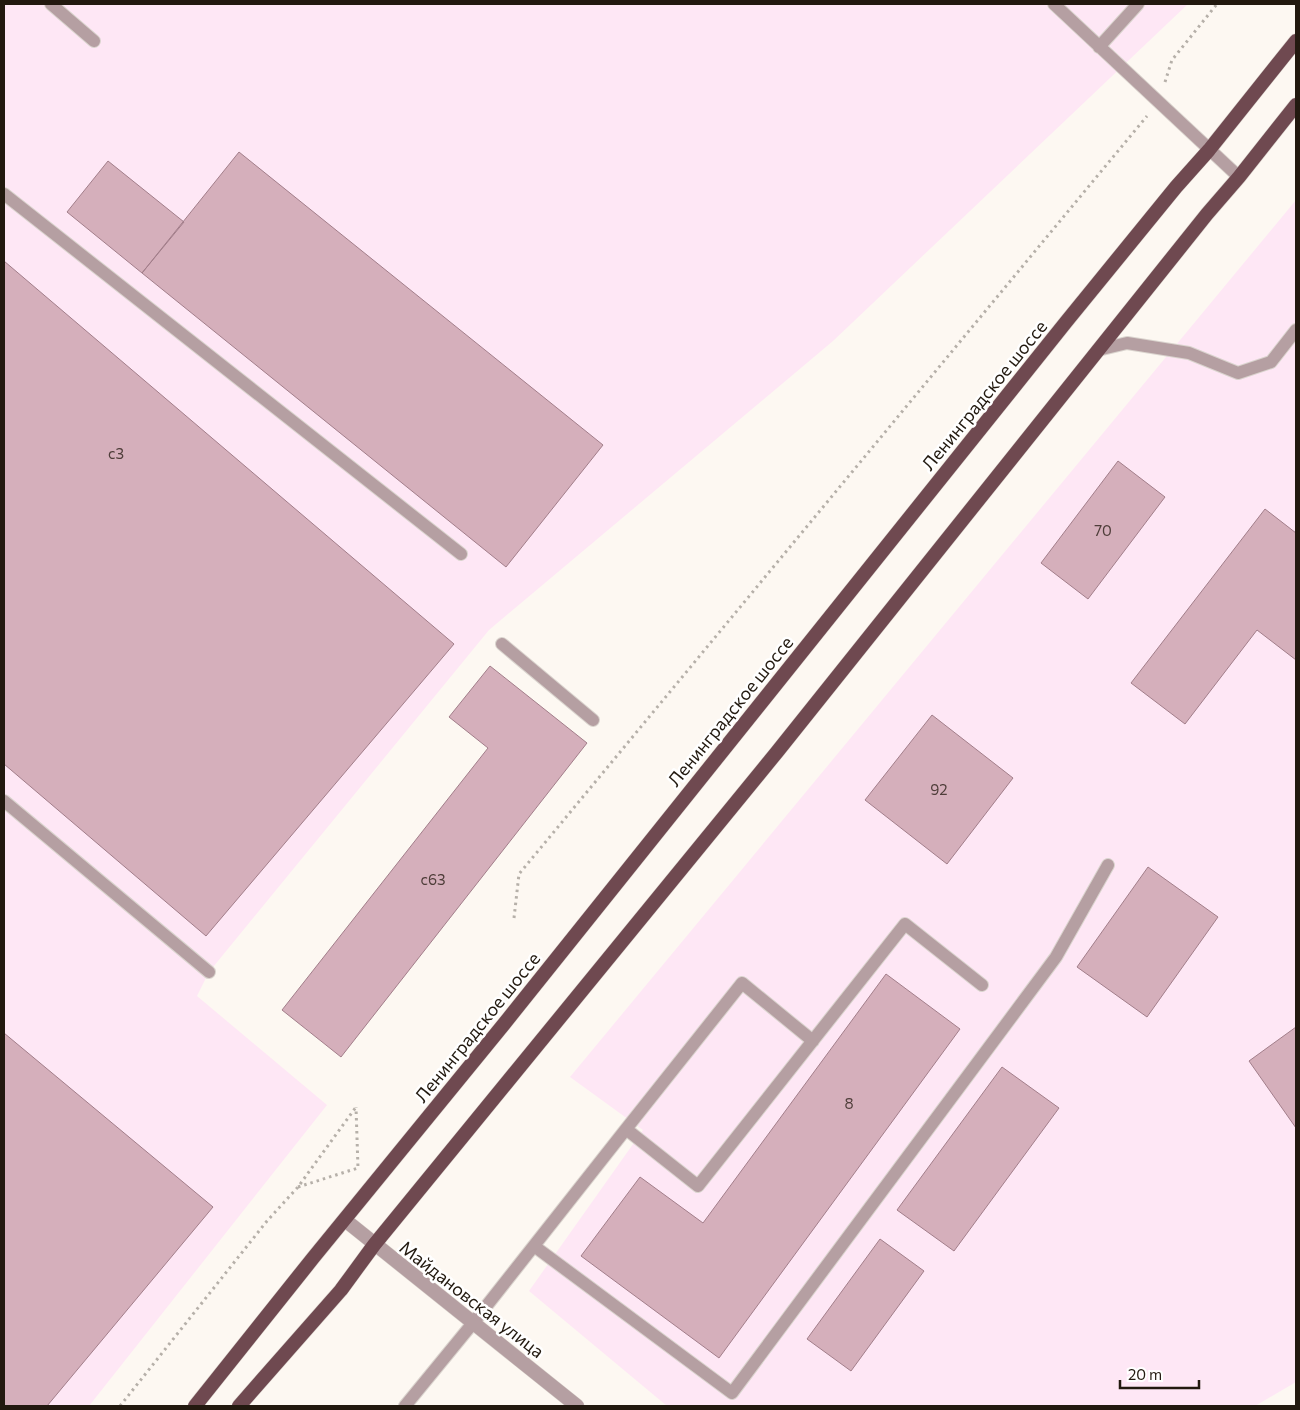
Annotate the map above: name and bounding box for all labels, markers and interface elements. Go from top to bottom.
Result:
street label: Ленинградское шоссе [917,315,1051,475]
house number: с3 [108,444,124,462]
house number: 70 [1094,521,1112,539]
street label: Ленинградское шоссе [663,631,797,791]
house number: 92 [930,780,948,798]
house number: с63 [420,870,446,888]
street label: Ленинградское шоссе [410,947,544,1107]
house number: 8 [844,1094,854,1112]
street label: Майдановская улица [395,1236,549,1362]
scale bar [1120,1358,1199,1390]
text: 20 m [1128,1365,1162,1383]

